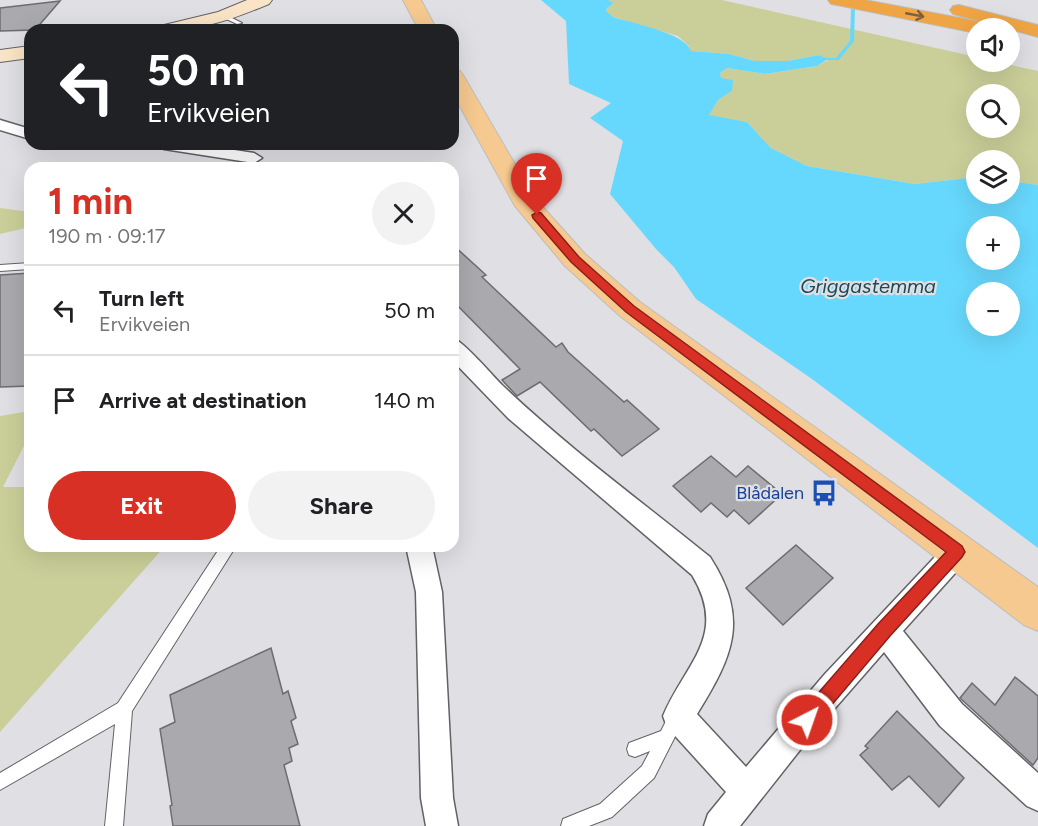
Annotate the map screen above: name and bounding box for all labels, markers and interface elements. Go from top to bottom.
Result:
one-way arrow [904,10,924,21]
map controls [966,18,1020,336]
button: sound [966,18,1020,72]
text: 50 m [147,45,245,96]
icon: left [48,48,126,126]
button: search [966,84,1020,138]
text: Ervikveien [147,96,270,129]
button: layers [966,150,1020,204]
pin [511,153,562,215]
icon: arrive [520,162,553,195]
text: 1 min [48,180,133,223]
button: close [372,182,435,245]
button: + [966,216,1020,270]
text: 190 m · 09:17 [48,224,166,248]
water label: Griggastemma [800,274,936,298]
button: − [966,282,1020,336]
text: Turn left [99,285,185,312]
icon: left [48,294,81,327]
text: 50 m [384,297,435,324]
text: Ervikveien [99,312,190,336]
icon: arrive [48,384,81,417]
text: Arrive at destination [99,387,307,414]
text: 140 m [374,387,435,414]
button: Exit [48,471,236,540]
button: Share [248,471,435,540]
bus stop icon: Blådalen [809,478,839,508]
place label: Blådalen [736,482,804,504]
position arrow [775,688,839,752]

